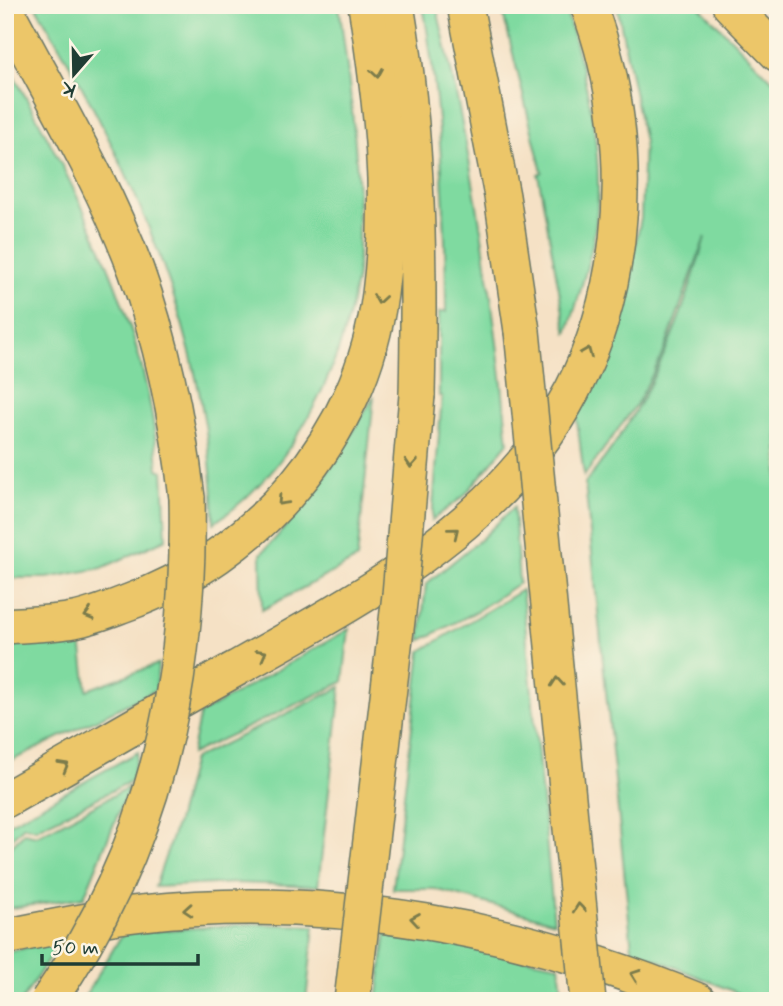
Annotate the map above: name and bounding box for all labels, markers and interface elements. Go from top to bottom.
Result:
north arrow [38,38,108,108]
one-way arrow [369,67,384,79]
text: K [58,74,79,103]
one-way arrow [372,293,387,305]
one-way arrow [579,346,593,358]
one-way arrow [404,457,419,468]
one-way arrow [277,493,290,506]
one-way arrow [447,528,459,541]
one-way arrow [83,607,95,622]
one-way arrow [255,649,268,662]
one-way arrow [550,676,565,687]
one-way arrow [57,761,70,774]
one-way arrow [182,902,193,917]
one-way arrow [571,903,586,914]
one-way arrow [409,912,421,927]
scale bar [42,922,198,966]
text: 50 m [52,934,99,962]
one-way arrow [630,969,642,983]

